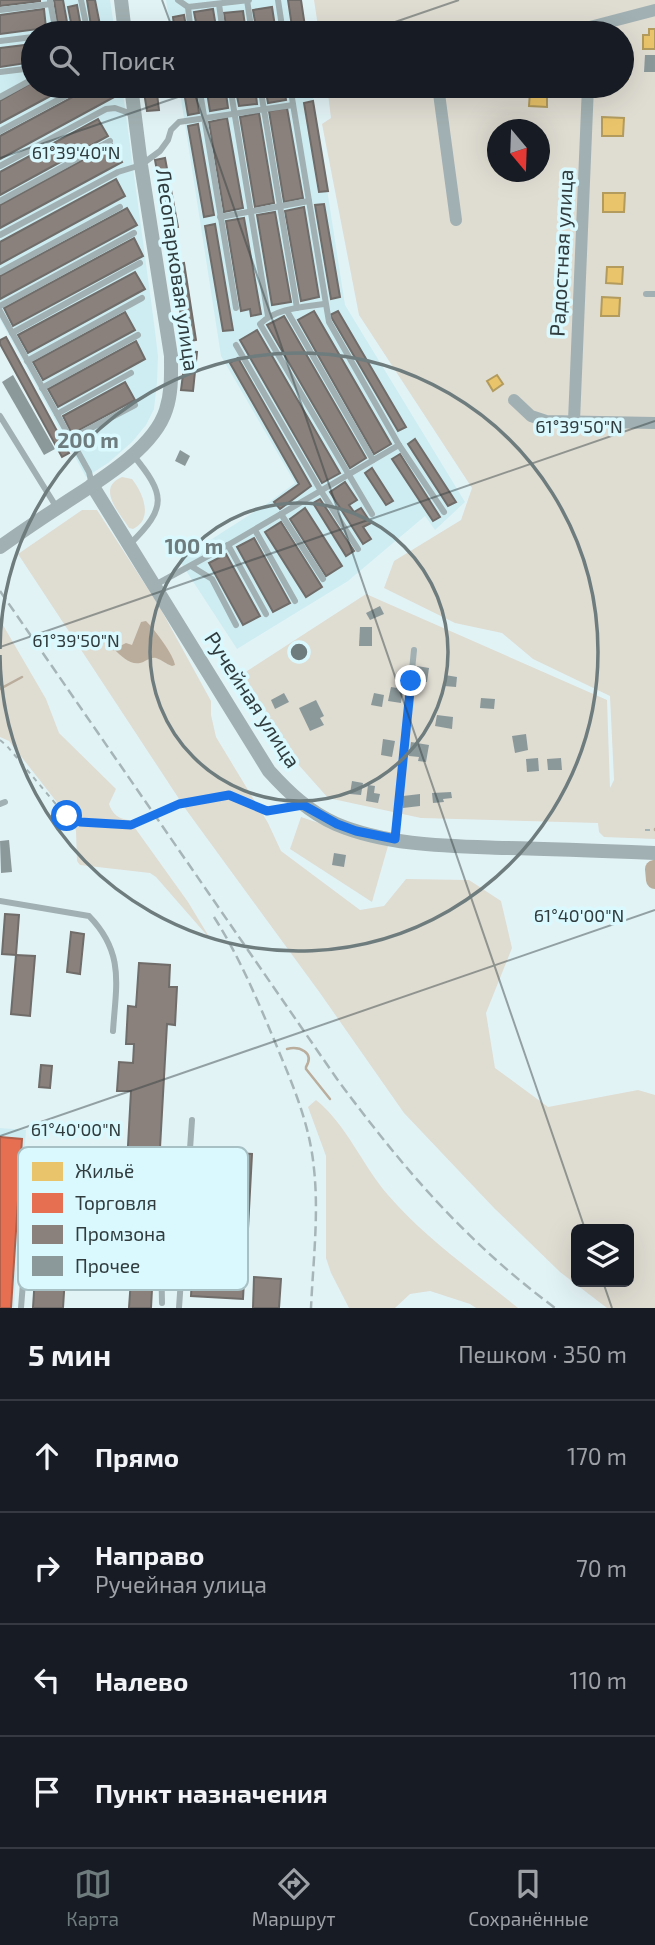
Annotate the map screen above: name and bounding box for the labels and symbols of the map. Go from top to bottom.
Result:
north arrow [487,119,550,182]
text: 61°39'40"N [32,141,120,163]
street label: Лесопарковая улица [151,167,205,373]
street label: Радостная улица [544,169,578,337]
text: 61°39'50"N [535,415,623,437]
text: 200 m [57,427,119,452]
text: 100 m [165,533,223,558]
street label: Ручейная улица [199,627,306,772]
text: 61°39'50"N [32,629,120,651]
centre of rings [287,640,311,664]
route end [395,665,426,696]
route start [51,800,82,831]
text: 61°40'00"N [534,904,624,926]
text: 61°40'00"N [31,1118,121,1140]
legend [18,1147,248,1290]
text: Жильё [75,1159,134,1182]
text: Торговля [75,1191,157,1214]
text: Промзона [75,1222,166,1245]
text: Прочее [75,1254,140,1277]

